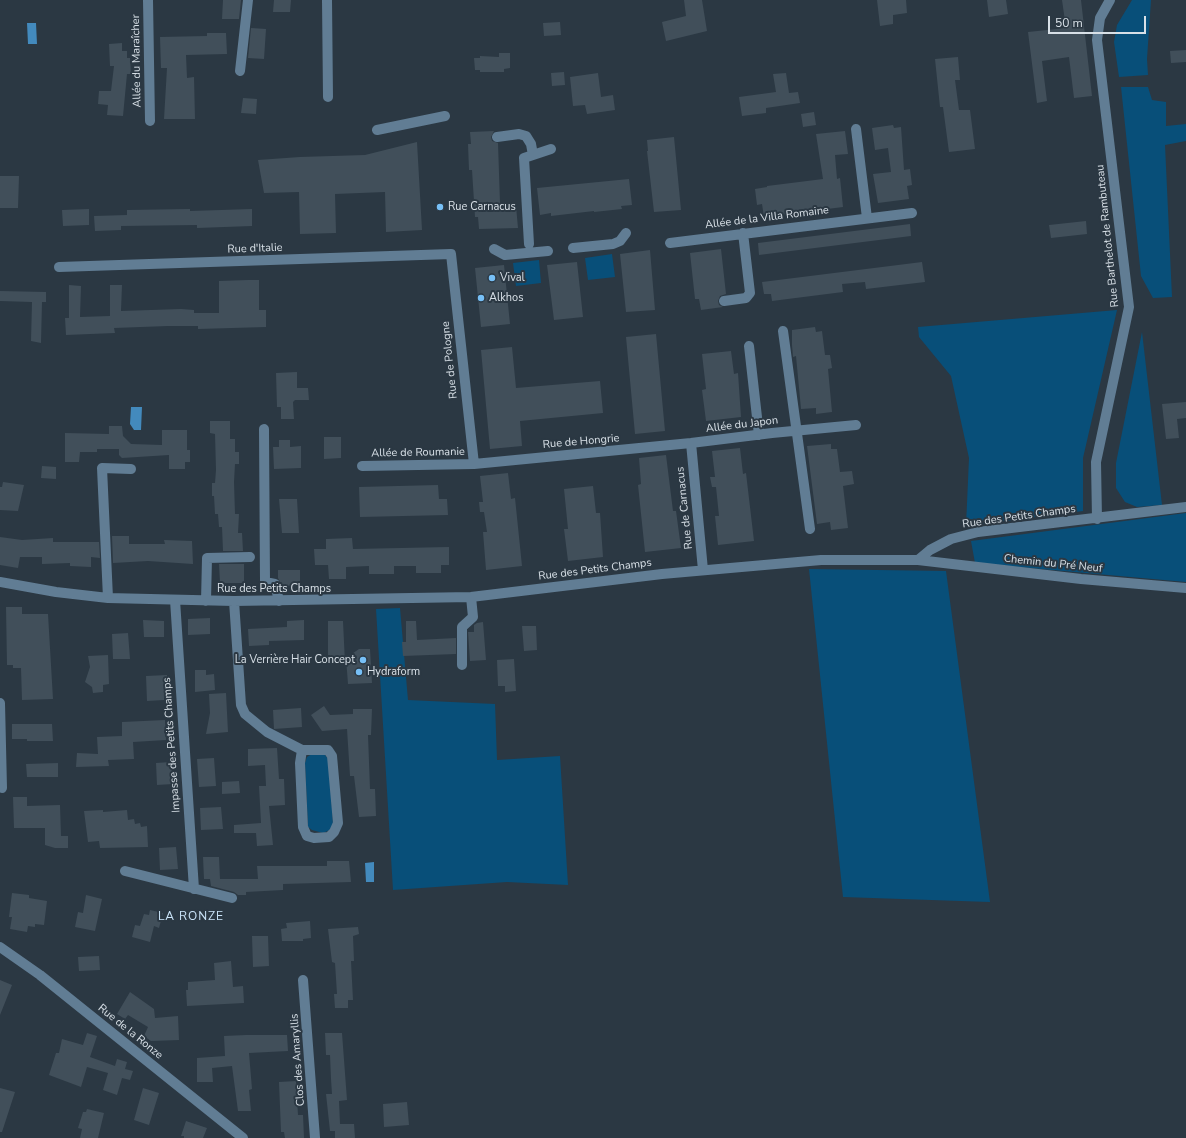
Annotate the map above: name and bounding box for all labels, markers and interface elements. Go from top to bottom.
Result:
scale bar [1050,8,1148,34]
street label: Allée du Maraîcher [130,14,144,108]
text: 50 m [1055,15,1083,31]
street label: Rue Barthelot de Rambuteau [1094,164,1122,308]
place label: Rue Carnacus [448,200,516,214]
marker: Rue Carnacus [435,202,445,212]
street label: Allée de la Villa Romaine [704,204,830,232]
street label: Rue d'Italie [227,241,283,257]
place label: Vival [500,271,525,285]
marker: Vival [487,273,497,283]
place label: Alkhos [489,291,523,305]
marker: Alkhos [476,293,486,303]
street label: Rue de Pologne [439,321,461,399]
street label: Allée du Japon [705,414,779,436]
street label: Rue de Hongrie [542,432,620,452]
street label: Allée de Roumanie [371,446,465,460]
street label: Rue de Carnacus [674,466,696,550]
street label: Rue des Petits Champs [962,503,1076,531]
street label: Chemin du Pré Neuf [1003,552,1103,576]
street label: Rue des Petits Champs [538,556,652,584]
street label: Rue des Petits Champs [217,582,331,596]
place label: La Verrière Hair Concept [235,653,355,667]
marker: La Verrière Hair Concept [358,655,368,665]
place label: Hydraform [367,665,420,679]
marker: Hydraform [354,667,364,677]
street label: Impasse des Petits Champs [161,677,183,813]
district label: LA RONZE [158,910,224,924]
street label: Rue de la Ronze [95,1002,165,1062]
street label: Clos des Amaryllis [288,1013,308,1107]

